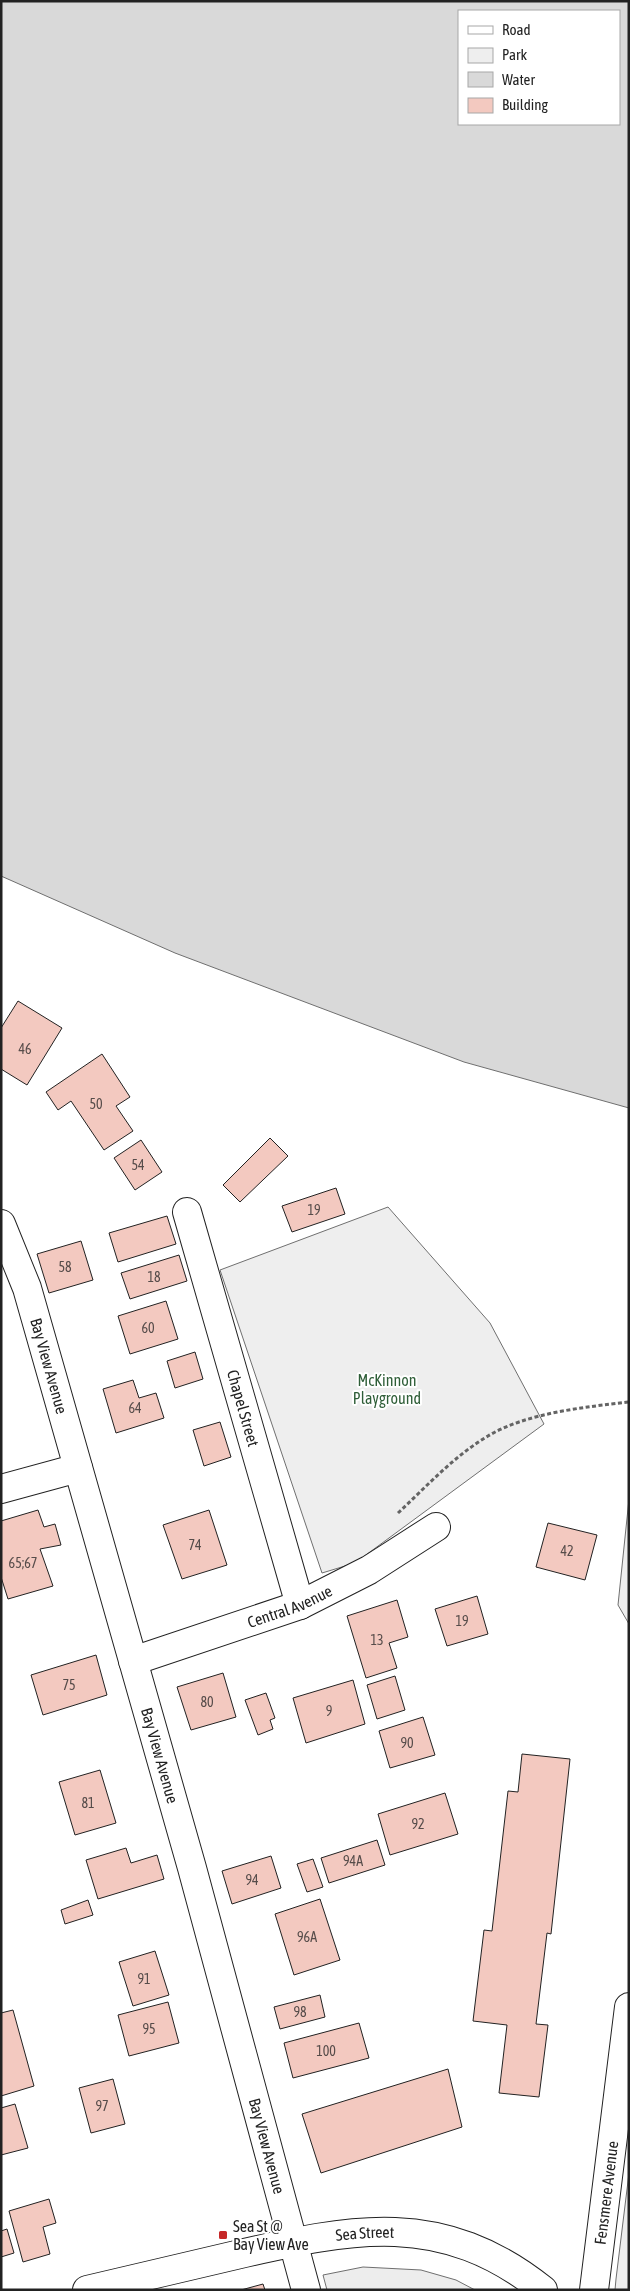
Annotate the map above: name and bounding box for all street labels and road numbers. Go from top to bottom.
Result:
street label: Bay View Avenue [27,1316,71,1416]
street label: Chapel Street [224,1368,263,1449]
street label: Central Avenue [245,1581,335,1631]
street label: Bay View Avenue [138,1706,182,1805]
street label: Bay View Avenue [246,2096,289,2196]
street label: Fensmere Avenue [591,2140,621,2246]
street label: Sea Street [334,2223,395,2244]

